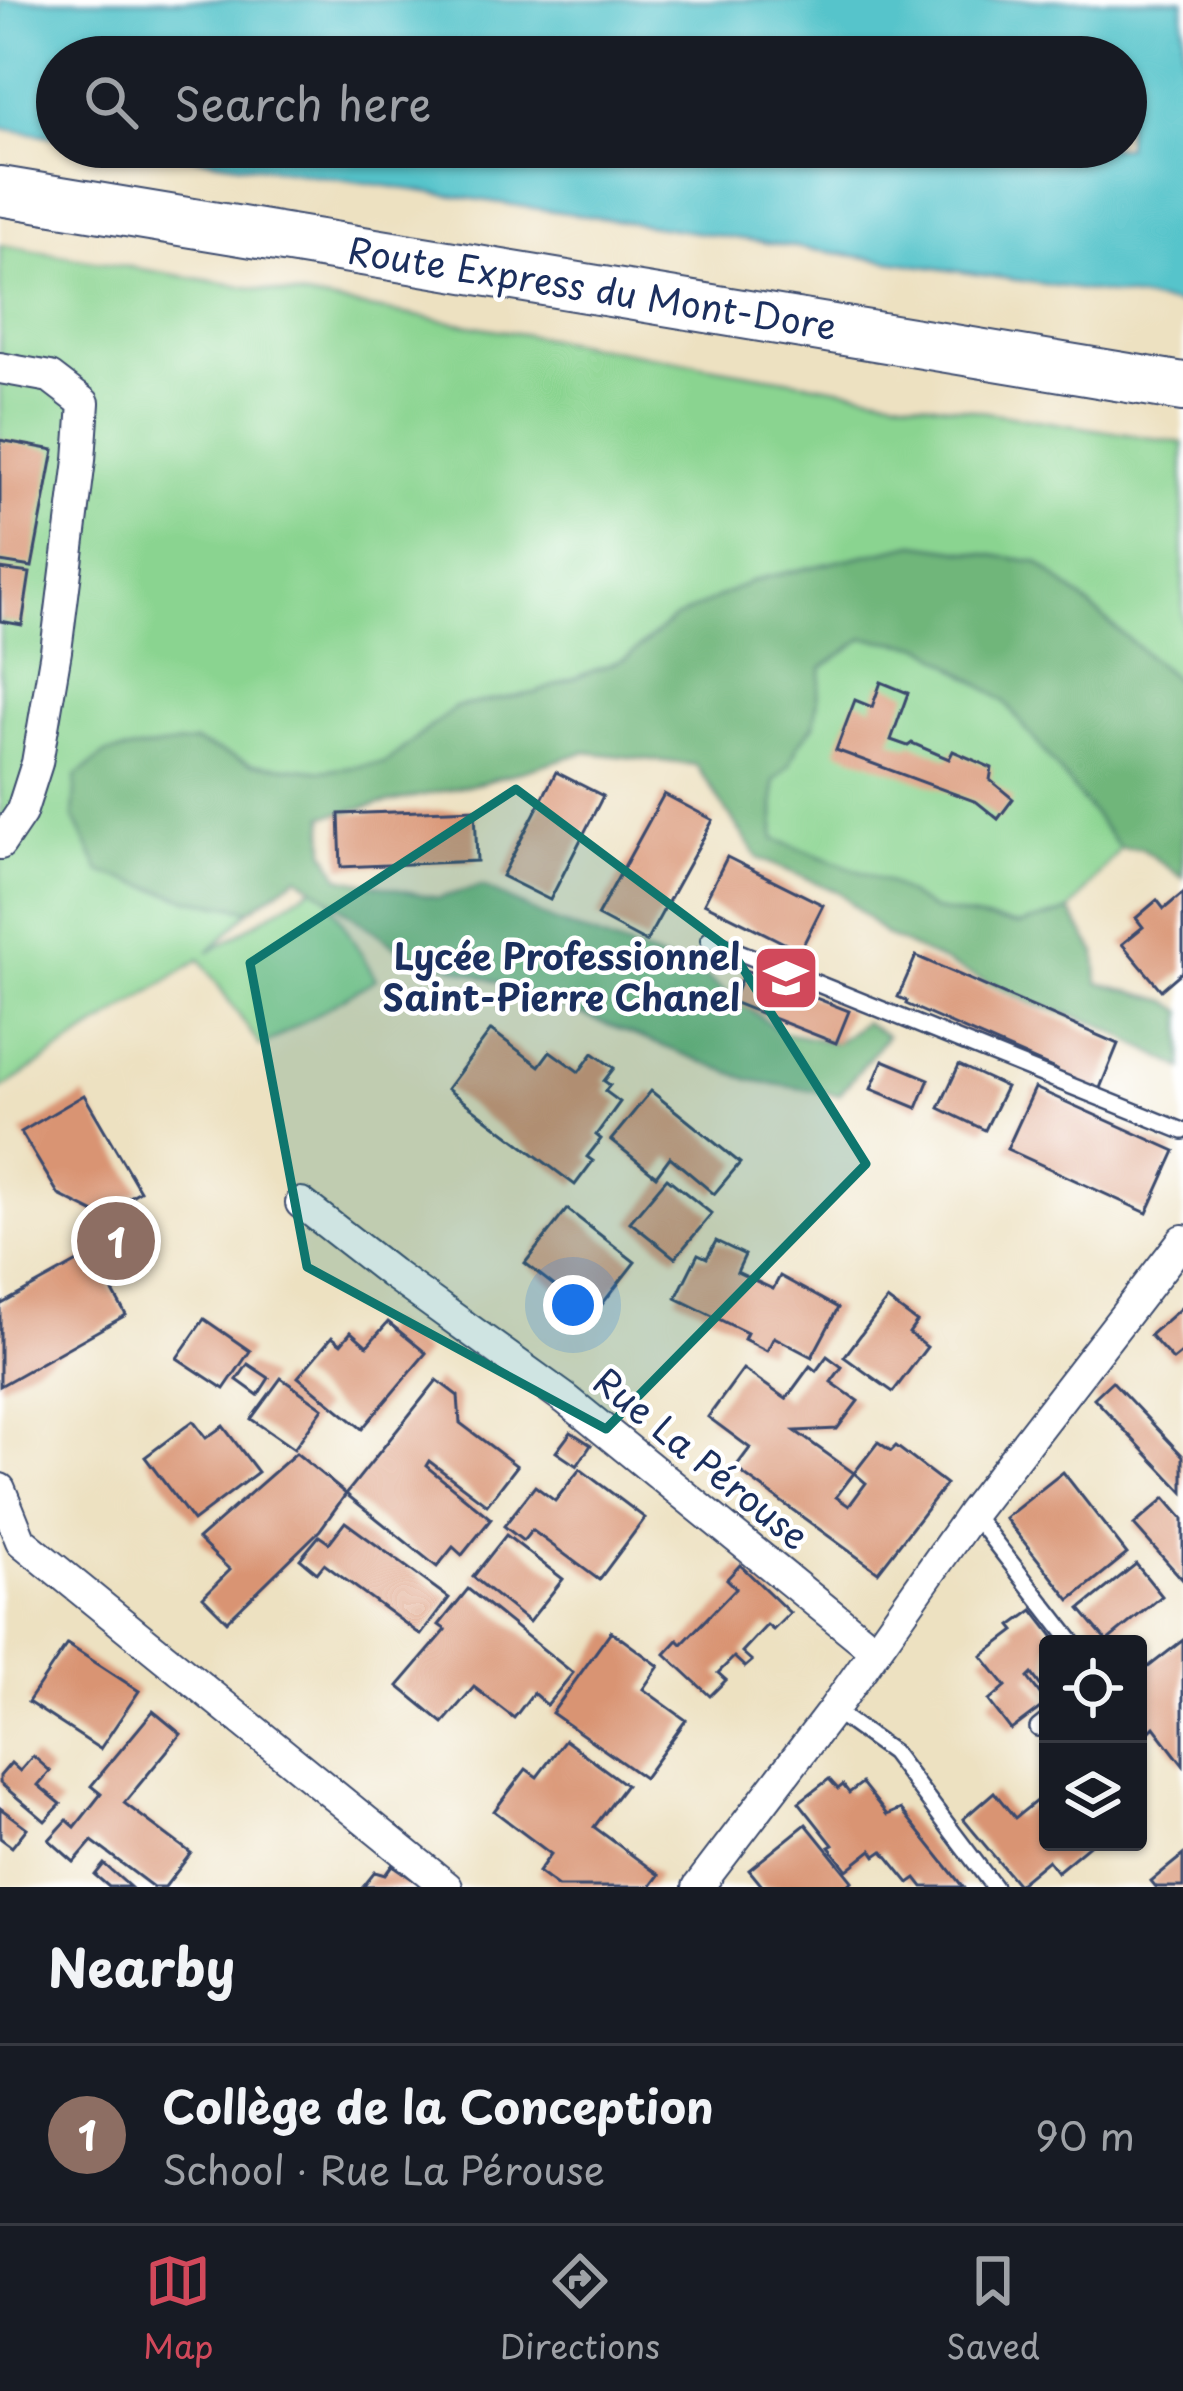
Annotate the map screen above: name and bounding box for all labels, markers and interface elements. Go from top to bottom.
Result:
search box [36,36,1147,168]
text: Search here [174,68,431,136]
icon: search [78,69,144,135]
street label: Route Express du Mont-Dore [344,222,841,352]
place label: Lycée Professionnel Saint-Pierre Chanel [382,928,740,1023]
school or university icon: Lycée Professionnel Saint-Pierre Chanel [751,943,821,1013]
pin: 1 [77,1196,155,1286]
your location [543,1275,603,1335]
street label: Rue La Pérouse [583,1354,822,1561]
map controls [1039,1635,1147,1851]
button: locate [1039,1635,1147,1743]
button: layers [1039,1743,1147,1851]
text: Nearby [48,1927,235,2004]
text: Collège de la Conception [162,2071,714,2139]
text: 1 [78,2105,96,2164]
text: 90 m [1035,2105,1135,2164]
text: School · Rue La Pérouse [162,2139,605,2198]
tab: Map [143,2248,214,2370]
tab: Directions [500,2248,660,2370]
tab: Saved [946,2248,1040,2370]

